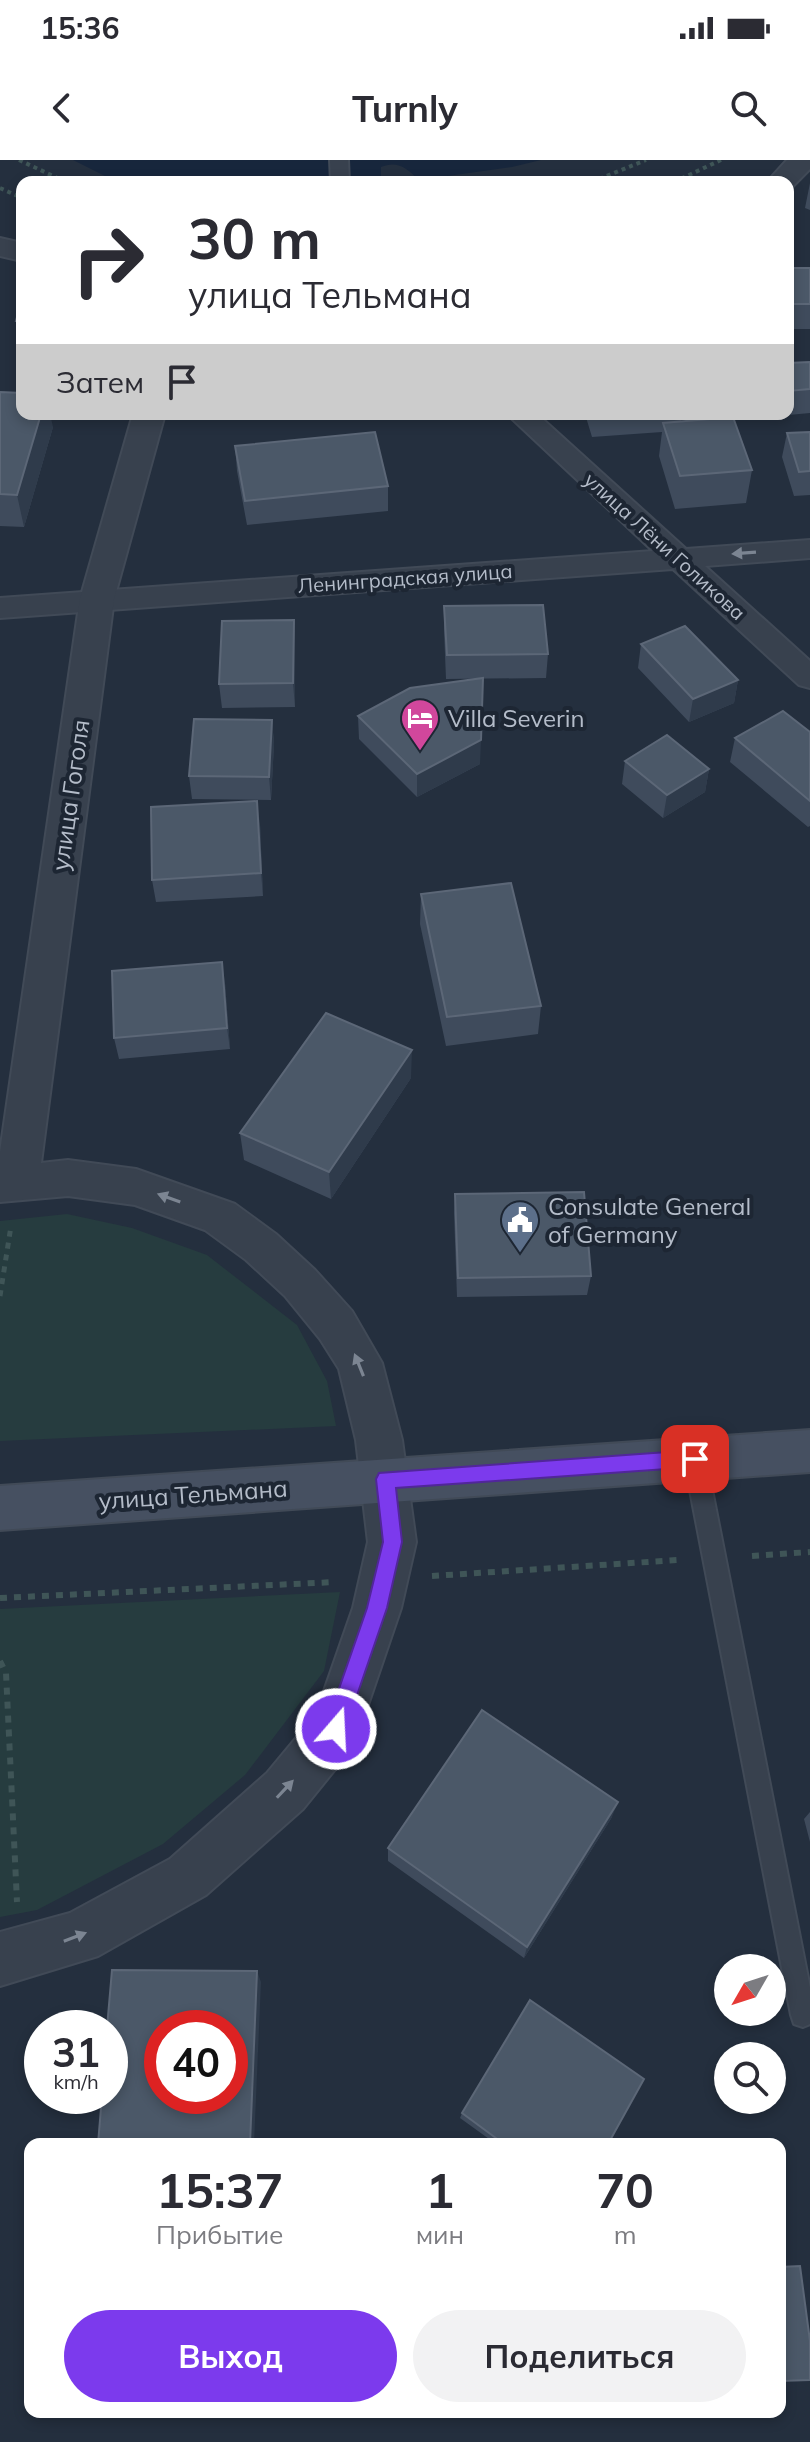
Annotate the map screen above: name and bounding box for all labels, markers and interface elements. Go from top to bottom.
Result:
text: 15:36 [40,9,119,47]
icon: back [40,86,84,130]
text: Turnly [352,86,458,131]
icon: search [726,86,770,130]
text: 30 m [188,203,321,273]
icon: right [56,208,160,312]
text: улица Тельмана [188,272,472,317]
icon: arrive [160,360,204,404]
text: Затем [56,363,144,401]
street label: улица Лёни Голикова [579,467,751,625]
one-way arrow [731,547,756,560]
street label: Ленинградская улица [297,558,513,598]
hotel icon: Villa Severin [399,697,441,752]
place label: Villa Severin [448,703,585,733]
street label: улица Гоголя [45,718,95,872]
place label: Consulate General of Germany [548,1191,751,1249]
one-way arrow [157,1192,181,1204]
public building icon: Consulate General of Germany [499,1199,541,1254]
one-way arrow [352,1353,365,1377]
pin [661,1425,729,1493]
icon: arrive [673,1437,717,1481]
street label: улица Тельмана [98,1472,288,1516]
position arrow [294,1687,378,1771]
one-way arrow [276,1780,294,1799]
one-way arrow [63,1930,87,1943]
north arrow [714,1954,786,2026]
map controls [714,1954,786,2114]
speed limit sign: 40 [144,2010,248,2114]
text: 31 [52,2027,100,2077]
button: search [714,2042,786,2114]
text: km/h [53,2069,99,2094]
text: 15:37 [156,2160,283,2220]
text: 1 [425,2160,454,2220]
text: 70 [596,2160,654,2220]
text: Прибытие [156,2218,284,2251]
text: мин [416,2218,464,2251]
text: m [614,2218,636,2251]
button: Выход [64,2310,397,2402]
button: Поделиться [413,2310,746,2402]

